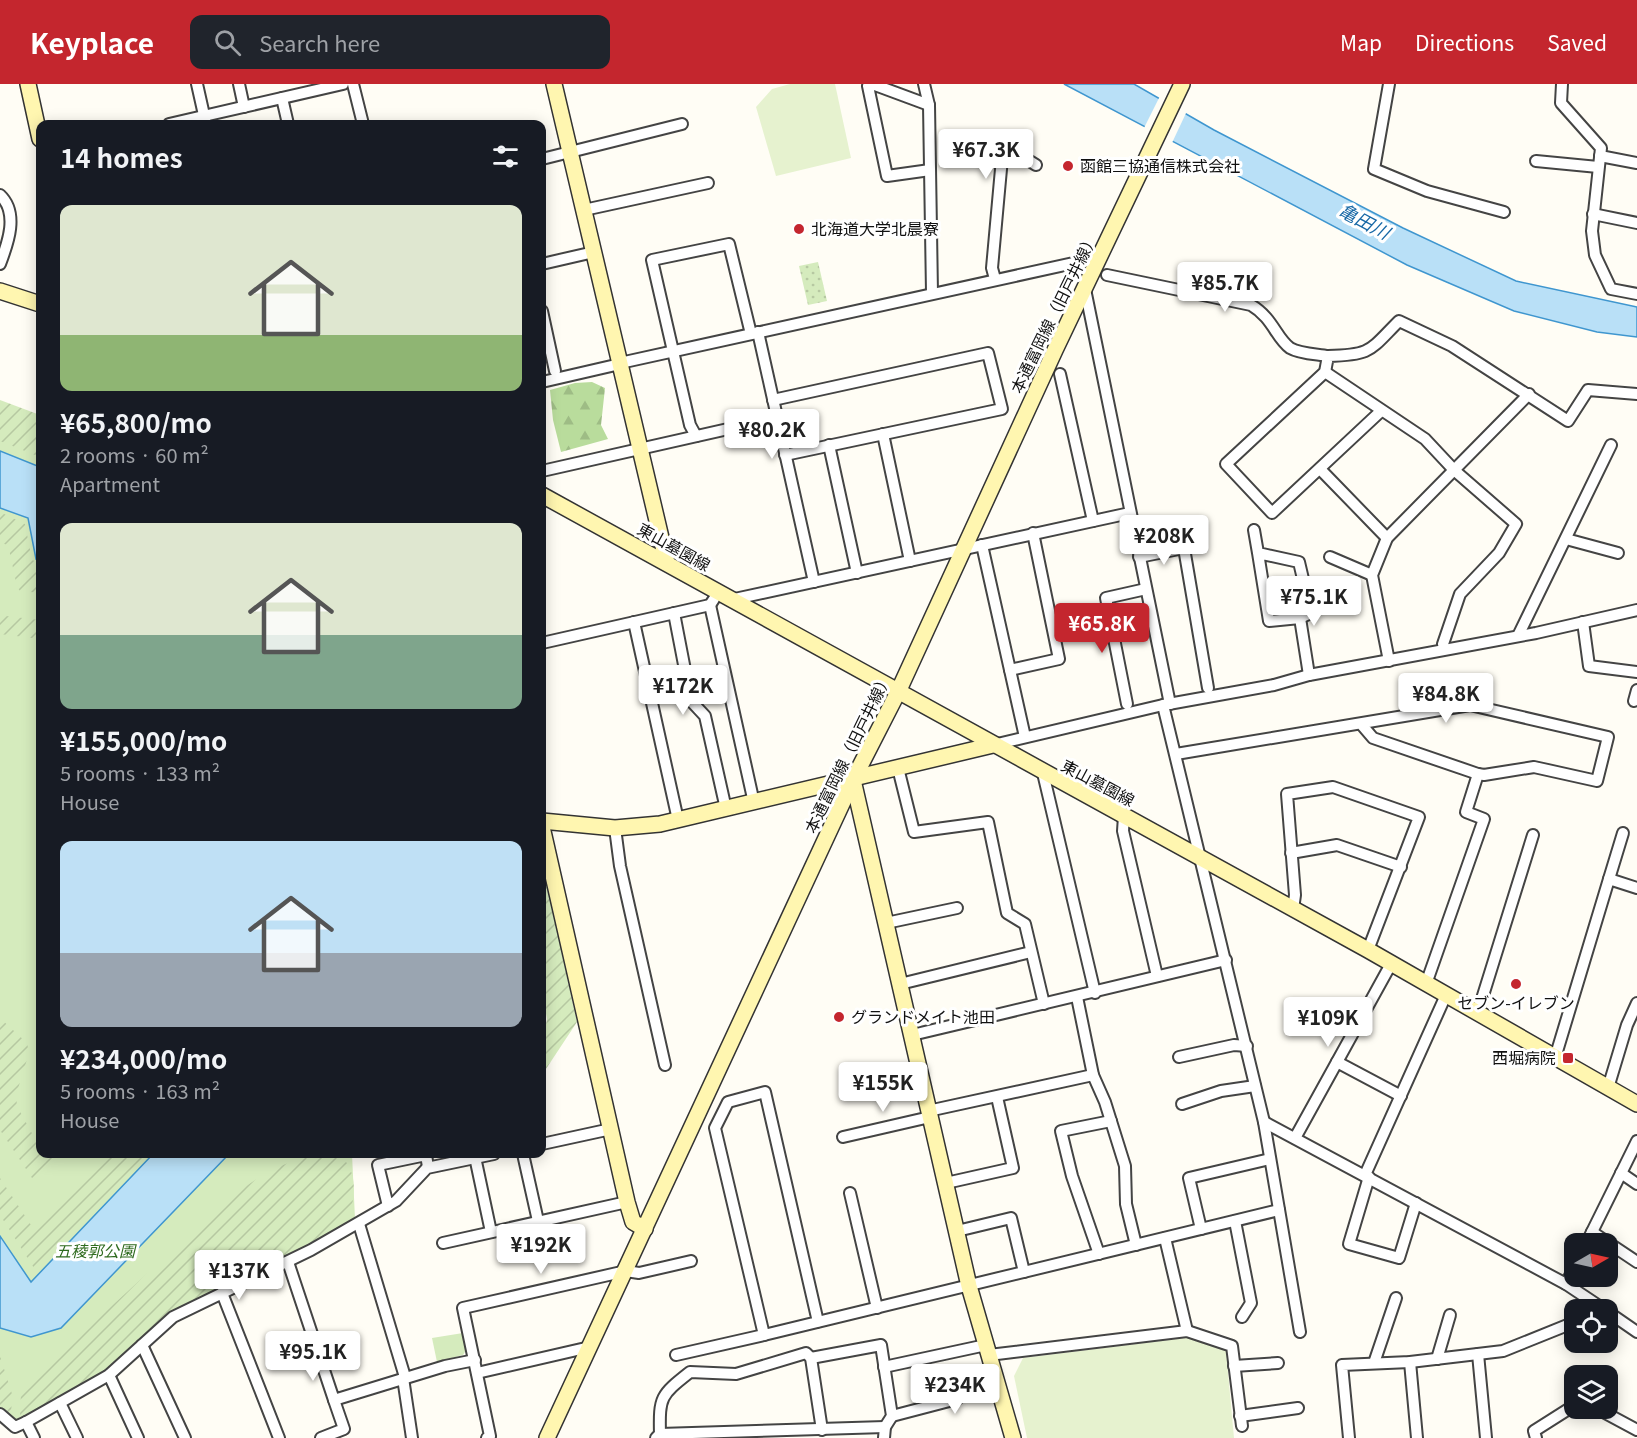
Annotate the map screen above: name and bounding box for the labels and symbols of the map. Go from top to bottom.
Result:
pin: ¥67.3K [937,129,1035,180]
place label: 函館三協通信株式会社 [1080,153,1240,177]
marker: 函館三協通信株式会社 [1061,159,1075,173]
water label: 亀田川 [1335,196,1397,245]
place label: 北海道大学北晨寮 [811,216,939,240]
marker: 北海道大学北晨寮 [792,222,806,236]
street label: 本通富岡線（旧戸井線） [1004,228,1102,397]
pin: ¥85.7K [1176,262,1274,313]
pin: ¥80.2K [723,409,821,460]
pin: ¥208K [1122,515,1206,566]
street label: 東山墓園線 [634,516,715,576]
pin: ¥75.1K [1265,576,1363,627]
pin: ¥65.8K [1053,603,1151,654]
pin: ¥172K [641,665,725,716]
street label: 本通富岡線（旧戸井線） [798,668,896,837]
pin: ¥84.8K [1397,673,1495,724]
street label: 東山墓園線 [1058,753,1139,811]
marker: セブン-イレブン [1509,977,1523,991]
place label: セブン-イレブン [1457,990,1575,1014]
pin: ¥109K [1286,997,1370,1048]
place label: グランドメイト池田 [851,1004,995,1028]
marker: グランドメイト池田 [832,1010,846,1024]
place label: 西堀病院 [1492,1045,1556,1069]
marker: 西堀病院 [1561,1051,1575,1065]
pin: ¥155K [841,1062,925,1113]
pin: ¥192K [499,1224,583,1275]
north arrow [1564,1233,1618,1287]
park label: 五稜郭公園 [55,1238,137,1262]
pin: ¥137K [197,1250,281,1301]
pin: ¥95.1K [264,1331,362,1382]
pin: ¥234K [913,1364,997,1415]

